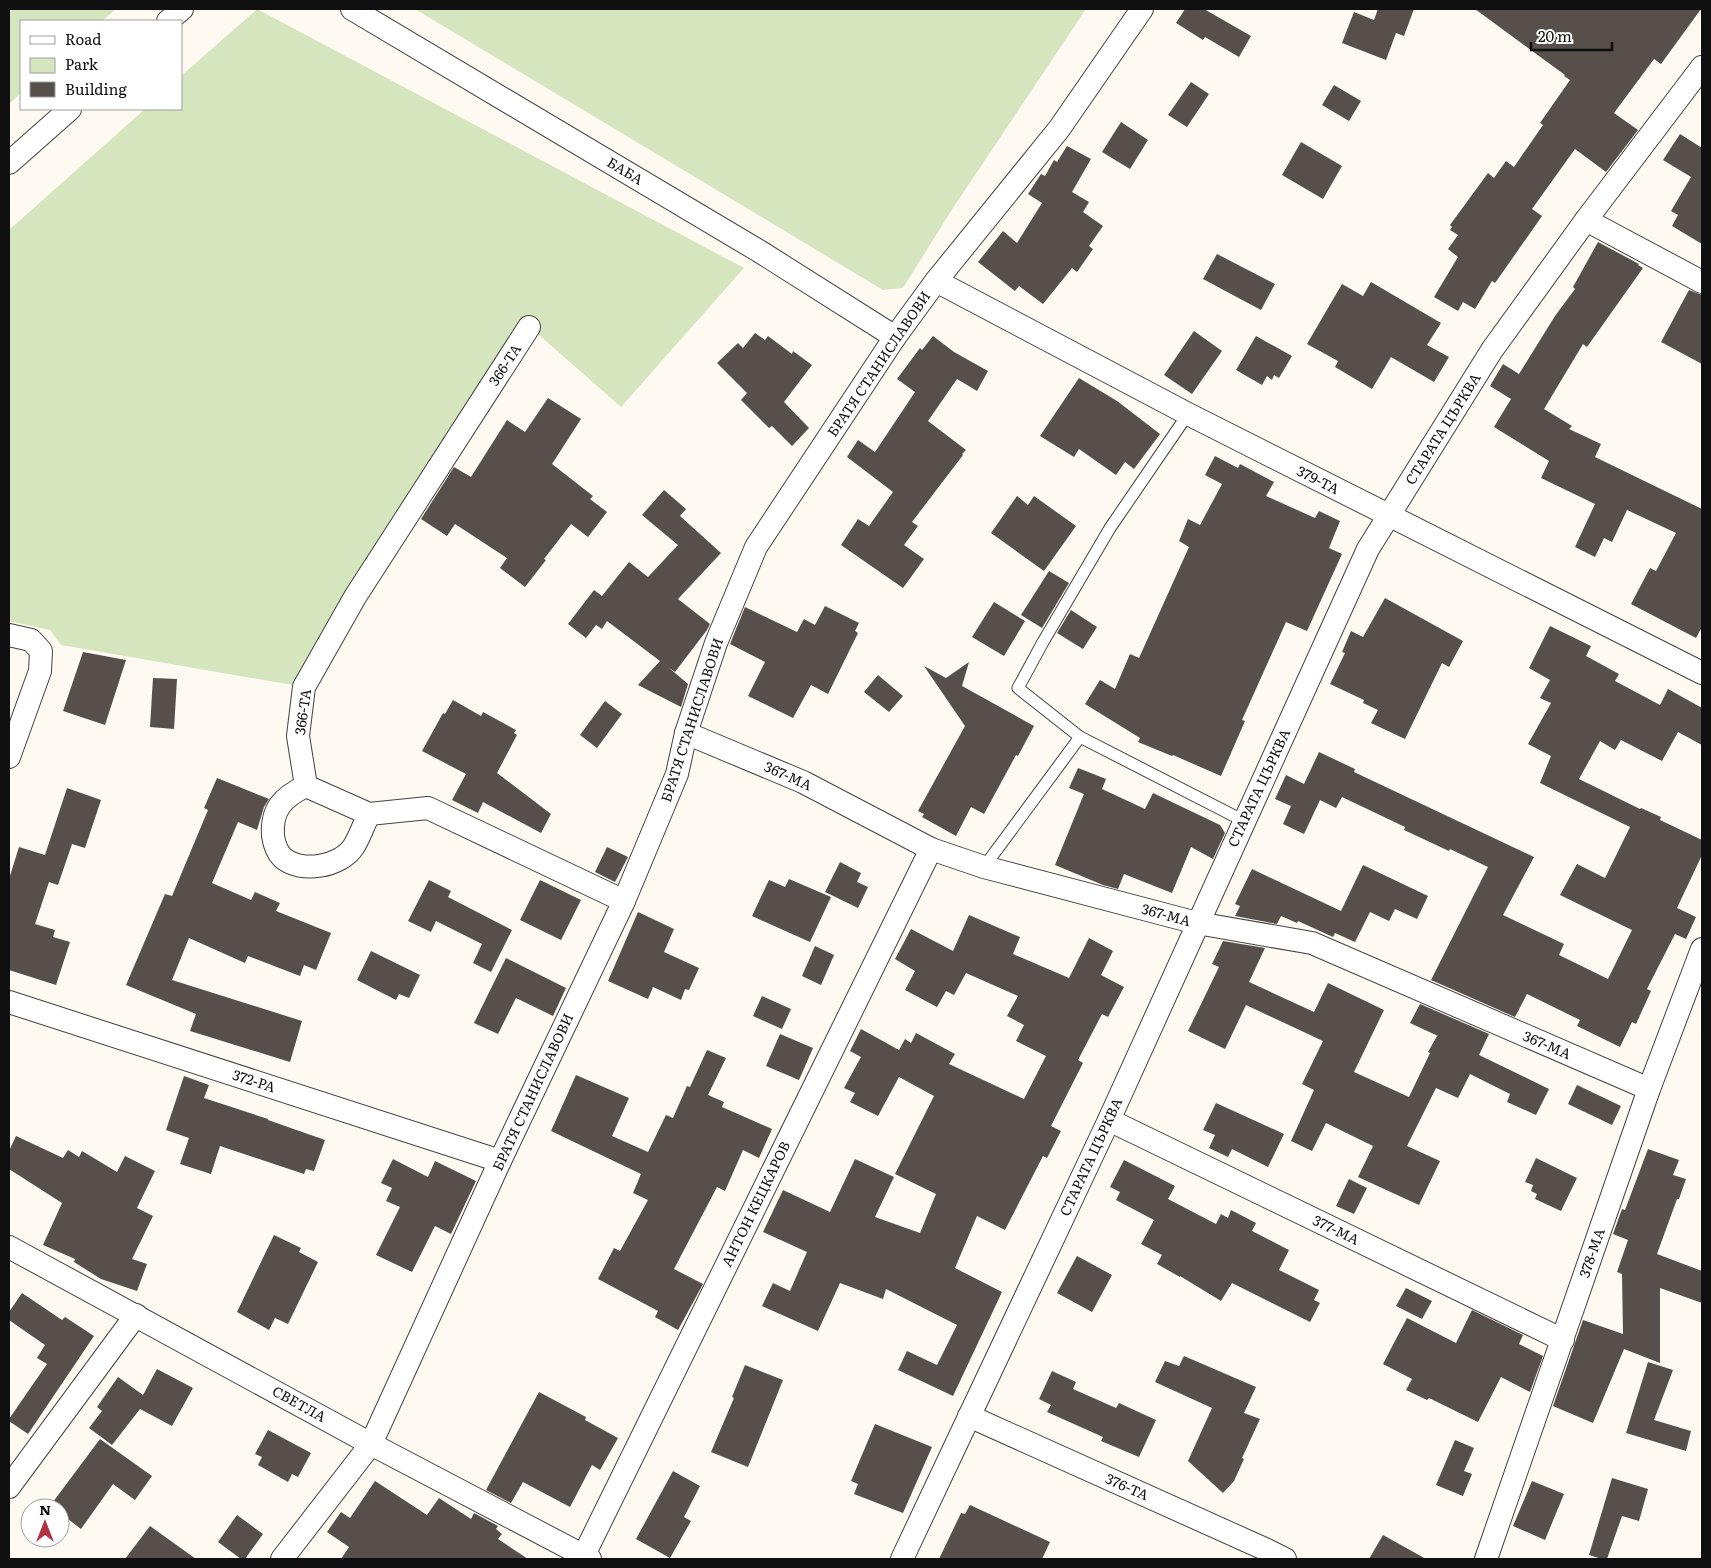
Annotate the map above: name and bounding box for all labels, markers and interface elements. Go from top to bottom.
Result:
legend [20,20,182,110]
scale bar [1531,20,1612,52]
text: 20 m [1538,24,1572,47]
text: Road [65,27,101,50]
text: Park [65,52,99,75]
text: Building [65,77,127,100]
street label: БАБА [604,152,648,189]
street label: БРАТЯ СТАНИСЛАВОВИ [822,287,934,440]
street label: 366-ТА [483,339,526,389]
street label: СТАРАТА ЦЪРКВА [1400,368,1485,488]
street label: 379-ТА [1294,460,1344,499]
street label: БРАТЯ СТАНИСЛАВОВИ [655,635,727,804]
street label: 366-ТА [289,687,315,736]
street label: СТАРАТА ЦЪРКВА [1222,725,1295,850]
street label: 367-МА [761,756,816,795]
street label: 367-МА [1139,898,1194,930]
street label: БРАТЯ СТАНИСЛАВОВИ [487,1010,577,1174]
street label: 367-МА [1520,1025,1575,1063]
street label: 372-РА [230,1064,279,1097]
street label: СТАРАТА ЦЪРКВА [1054,1094,1127,1219]
street label: АНТОН КЕЦКАРОВ [716,1137,794,1270]
street label: 377-МА [1310,1209,1364,1249]
street label: 378-МА [1573,1225,1609,1280]
street label: СВЕТЛА [269,1380,331,1426]
street label: 376-ТА [1103,1468,1153,1505]
north arrow [20,1498,70,1548]
text: N [39,1499,51,1519]

